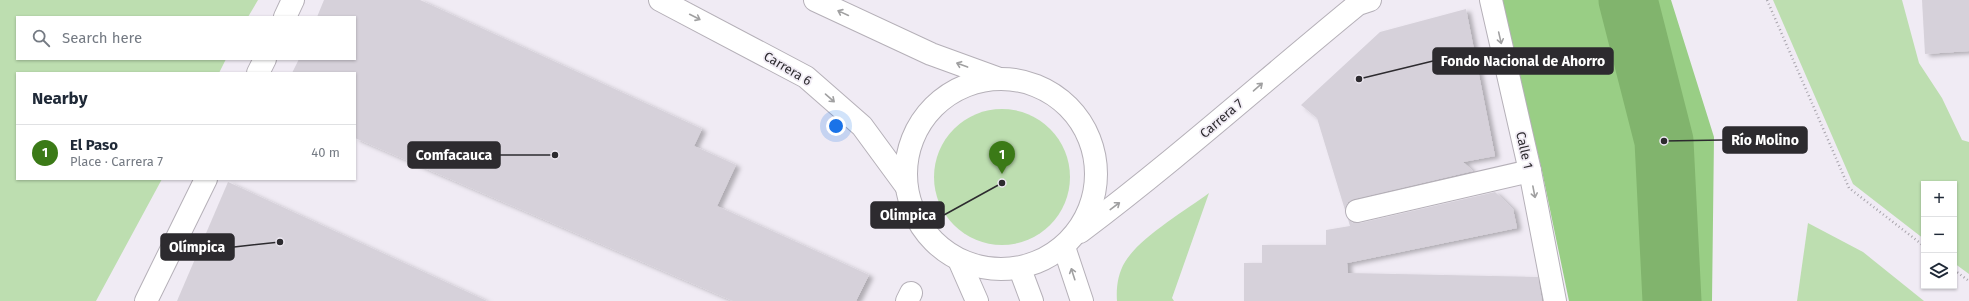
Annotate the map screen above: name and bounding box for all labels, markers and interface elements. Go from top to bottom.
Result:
one-way arrow [837,9,849,16]
one-way arrow [689,14,701,22]
search box [16,16,356,60]
icon: search [30,27,52,49]
text: Search here [62,29,142,47]
one-way arrow [1496,31,1504,44]
street label: Carrera 6 [761,48,814,89]
callout: Fondo Nacional de Ahorro [1433,48,1613,74]
text: Fondo Nacional de Ahorro [1441,53,1605,70]
one-way arrow [956,61,968,69]
one-way arrow [1253,82,1263,91]
text: Nearby [32,88,87,109]
one-way arrow [825,93,835,102]
street label: Carrera 7 [1197,96,1246,141]
your location [826,116,846,136]
callout: Río Molino [1723,127,1807,153]
street label: Calle 1 [1513,130,1536,170]
text: Río Molino [1731,132,1799,149]
text: El Paso [70,136,118,154]
pin: 1 [989,141,1015,174]
callout: Comfacauca [408,142,500,168]
text: 1 [42,145,48,160]
text: 40 m [311,145,340,160]
text: Comfacauca [416,147,493,164]
text: Place · Carrera 7 [70,154,163,169]
map controls [1921,181,1957,289]
button: + [1921,181,1957,217]
one-way arrow [1530,185,1538,198]
callout: Olimpica [871,202,944,228]
one-way arrow [1110,202,1121,210]
text: Olimpica [880,207,936,224]
button: − [1921,217,1957,253]
callout: Olímpica [161,234,234,260]
text: Olímpica [169,239,225,256]
button: layers [1921,253,1957,289]
one-way arrow [1069,268,1076,281]

